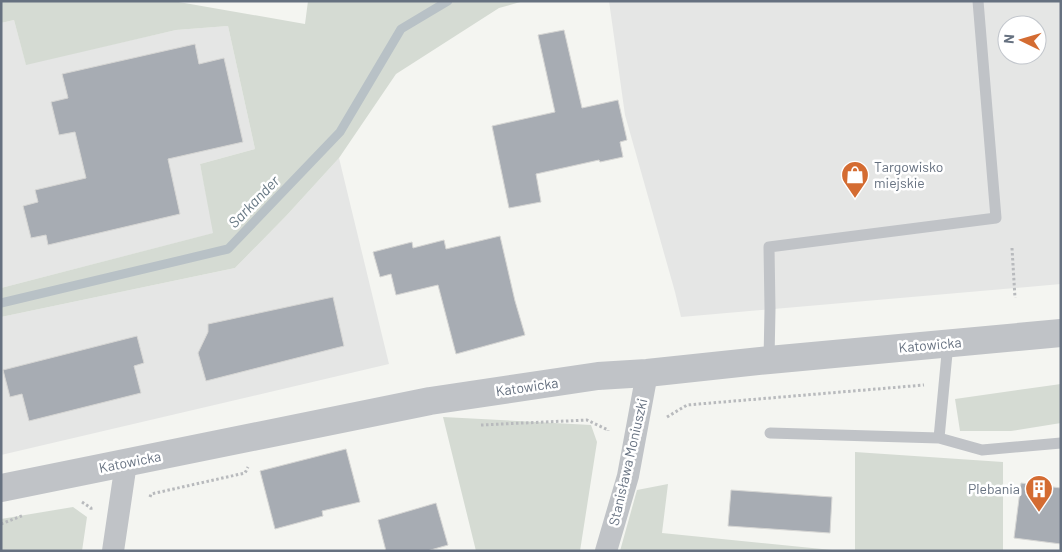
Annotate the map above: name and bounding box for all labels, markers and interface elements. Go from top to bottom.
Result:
north arrow [997,15,1047,65]
text: N [1000,33,1017,44]
place label: Targowisko miejskie [874,158,943,191]
shop icon: Targowisko miejskie [840,160,870,199]
water label: Sarkander [224,171,283,231]
street label: Katowicka [898,333,962,356]
street label: Katowicka [495,374,559,399]
street label: Stanisława Moniuszki [605,397,650,527]
street label: Katowicka [97,447,162,476]
building icon: Plebania [1024,474,1054,513]
place label: Plebania [968,480,1020,497]

